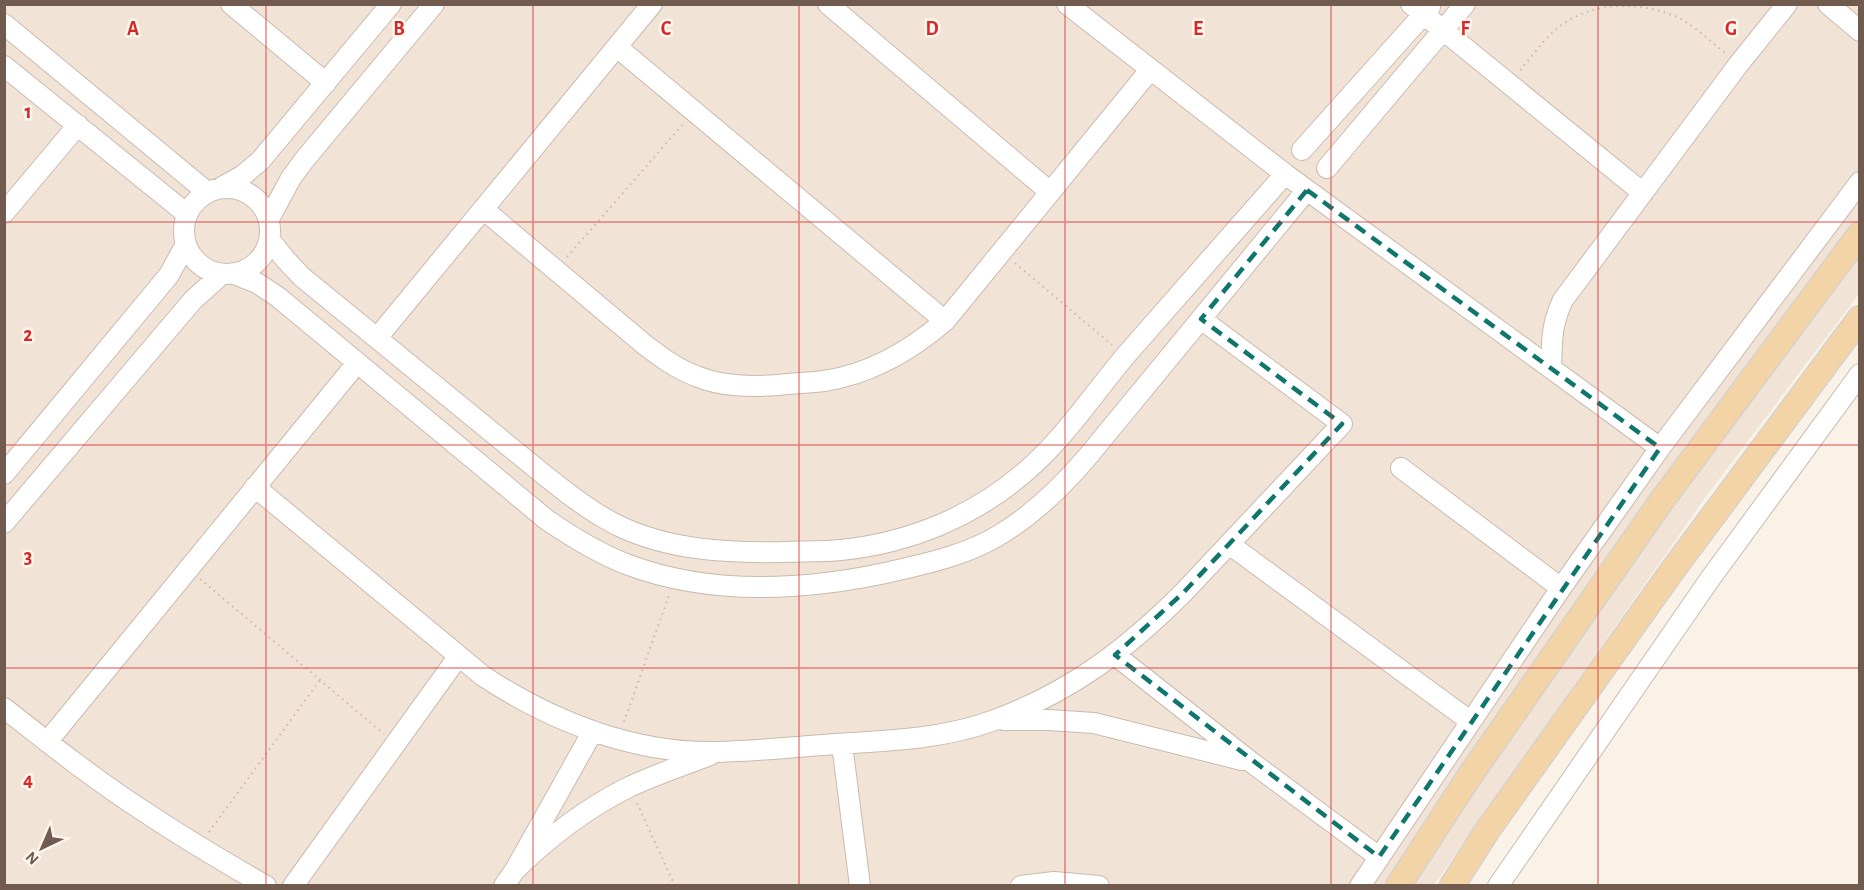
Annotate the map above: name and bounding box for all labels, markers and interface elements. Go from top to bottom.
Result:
text: A [127,19,139,39]
text: B [393,19,405,39]
text: C [661,19,672,39]
text: D [925,19,939,39]
text: E [1193,19,1203,39]
text: F [1460,19,1470,39]
text: G [1725,19,1737,39]
text: 1 [24,102,32,122]
text: 2 [23,325,33,345]
text: 3 [24,547,32,567]
text: 4 [23,770,33,790]
north arrow [12,818,72,878]
text: N [23,848,42,868]

